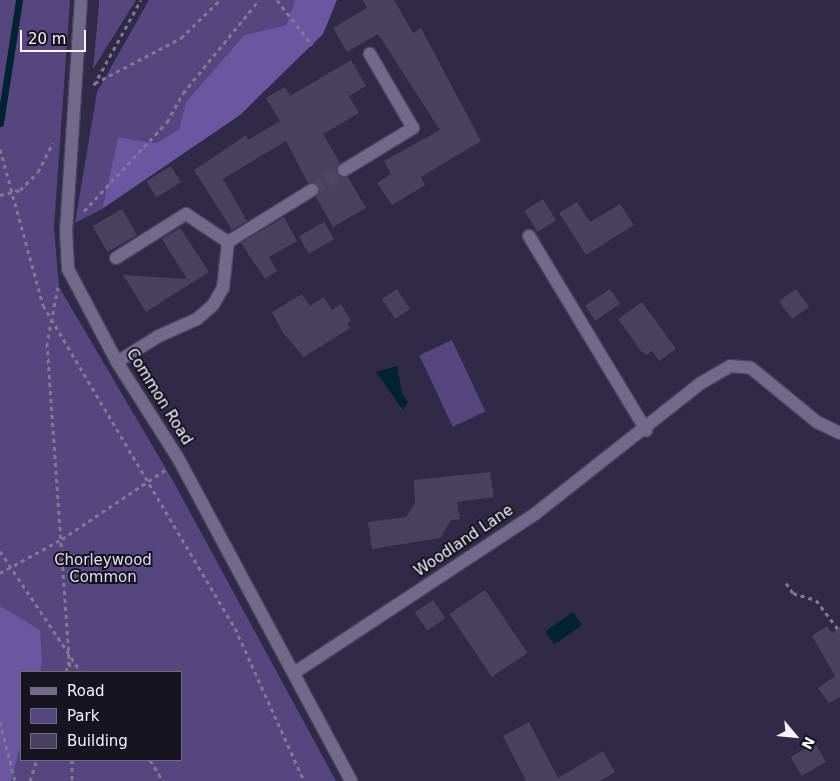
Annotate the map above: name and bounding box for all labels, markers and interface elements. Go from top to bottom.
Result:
scale bar [22,20,89,52]
text: 20 m [28,30,66,48]
street label: Common Road [122,346,196,448]
street label: Woodland Lane [411,501,517,581]
park label: Chorleywood Common [54,551,152,586]
legend [20,671,182,761]
text: Road [67,682,105,700]
text: Park [67,707,99,725]
north arrow [770,711,820,761]
text: Building [67,732,128,750]
text: N [798,734,818,752]

